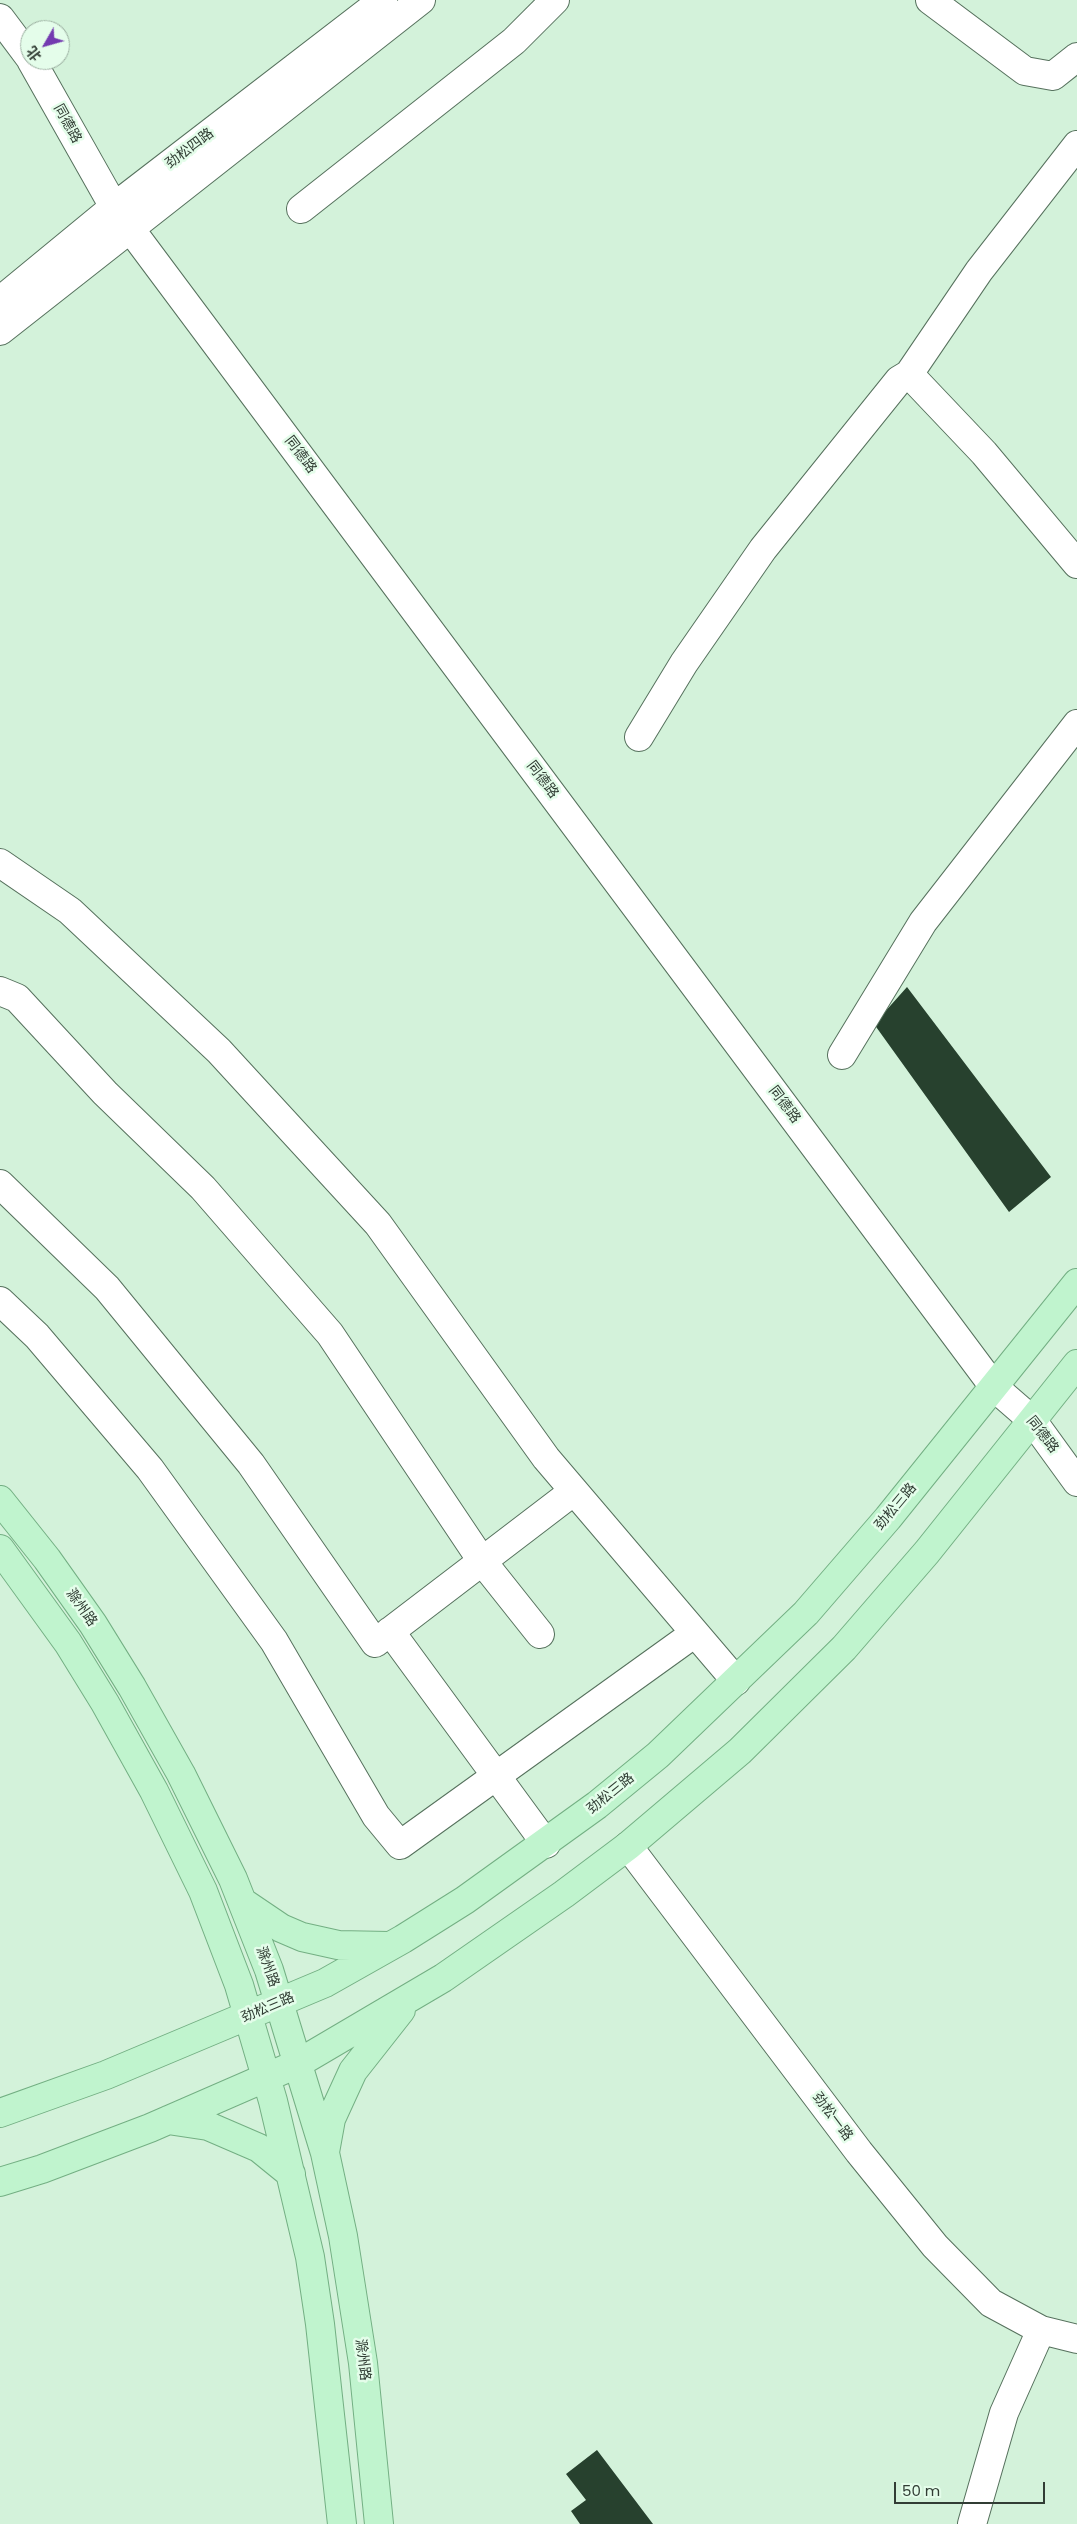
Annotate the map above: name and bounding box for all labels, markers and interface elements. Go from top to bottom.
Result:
north arrow [20,20,70,70]
text: 北 [22,42,46,65]
street label: 同德路 [49,102,85,146]
street label: 劲松四路 [163,125,217,173]
street label: 同德路 [281,433,319,477]
street label: 同德路 [523,758,561,802]
street label: 同德路 [765,1083,803,1127]
street label: 同德路 [1022,1413,1062,1457]
street label: 劲松三路 [872,1480,920,1534]
street label: 滁州路 [62,1586,100,1630]
street label: 劲松三路 [584,1770,638,1818]
street label: 滁州路 [252,1944,282,1990]
street label: 劲松三路 [239,1989,297,2027]
street label: 劲松一路 [808,2090,856,2144]
street label: 滁州路 [351,2338,373,2382]
scale bar [897,2472,1048,2504]
text: 50 m [902,2480,940,2501]

